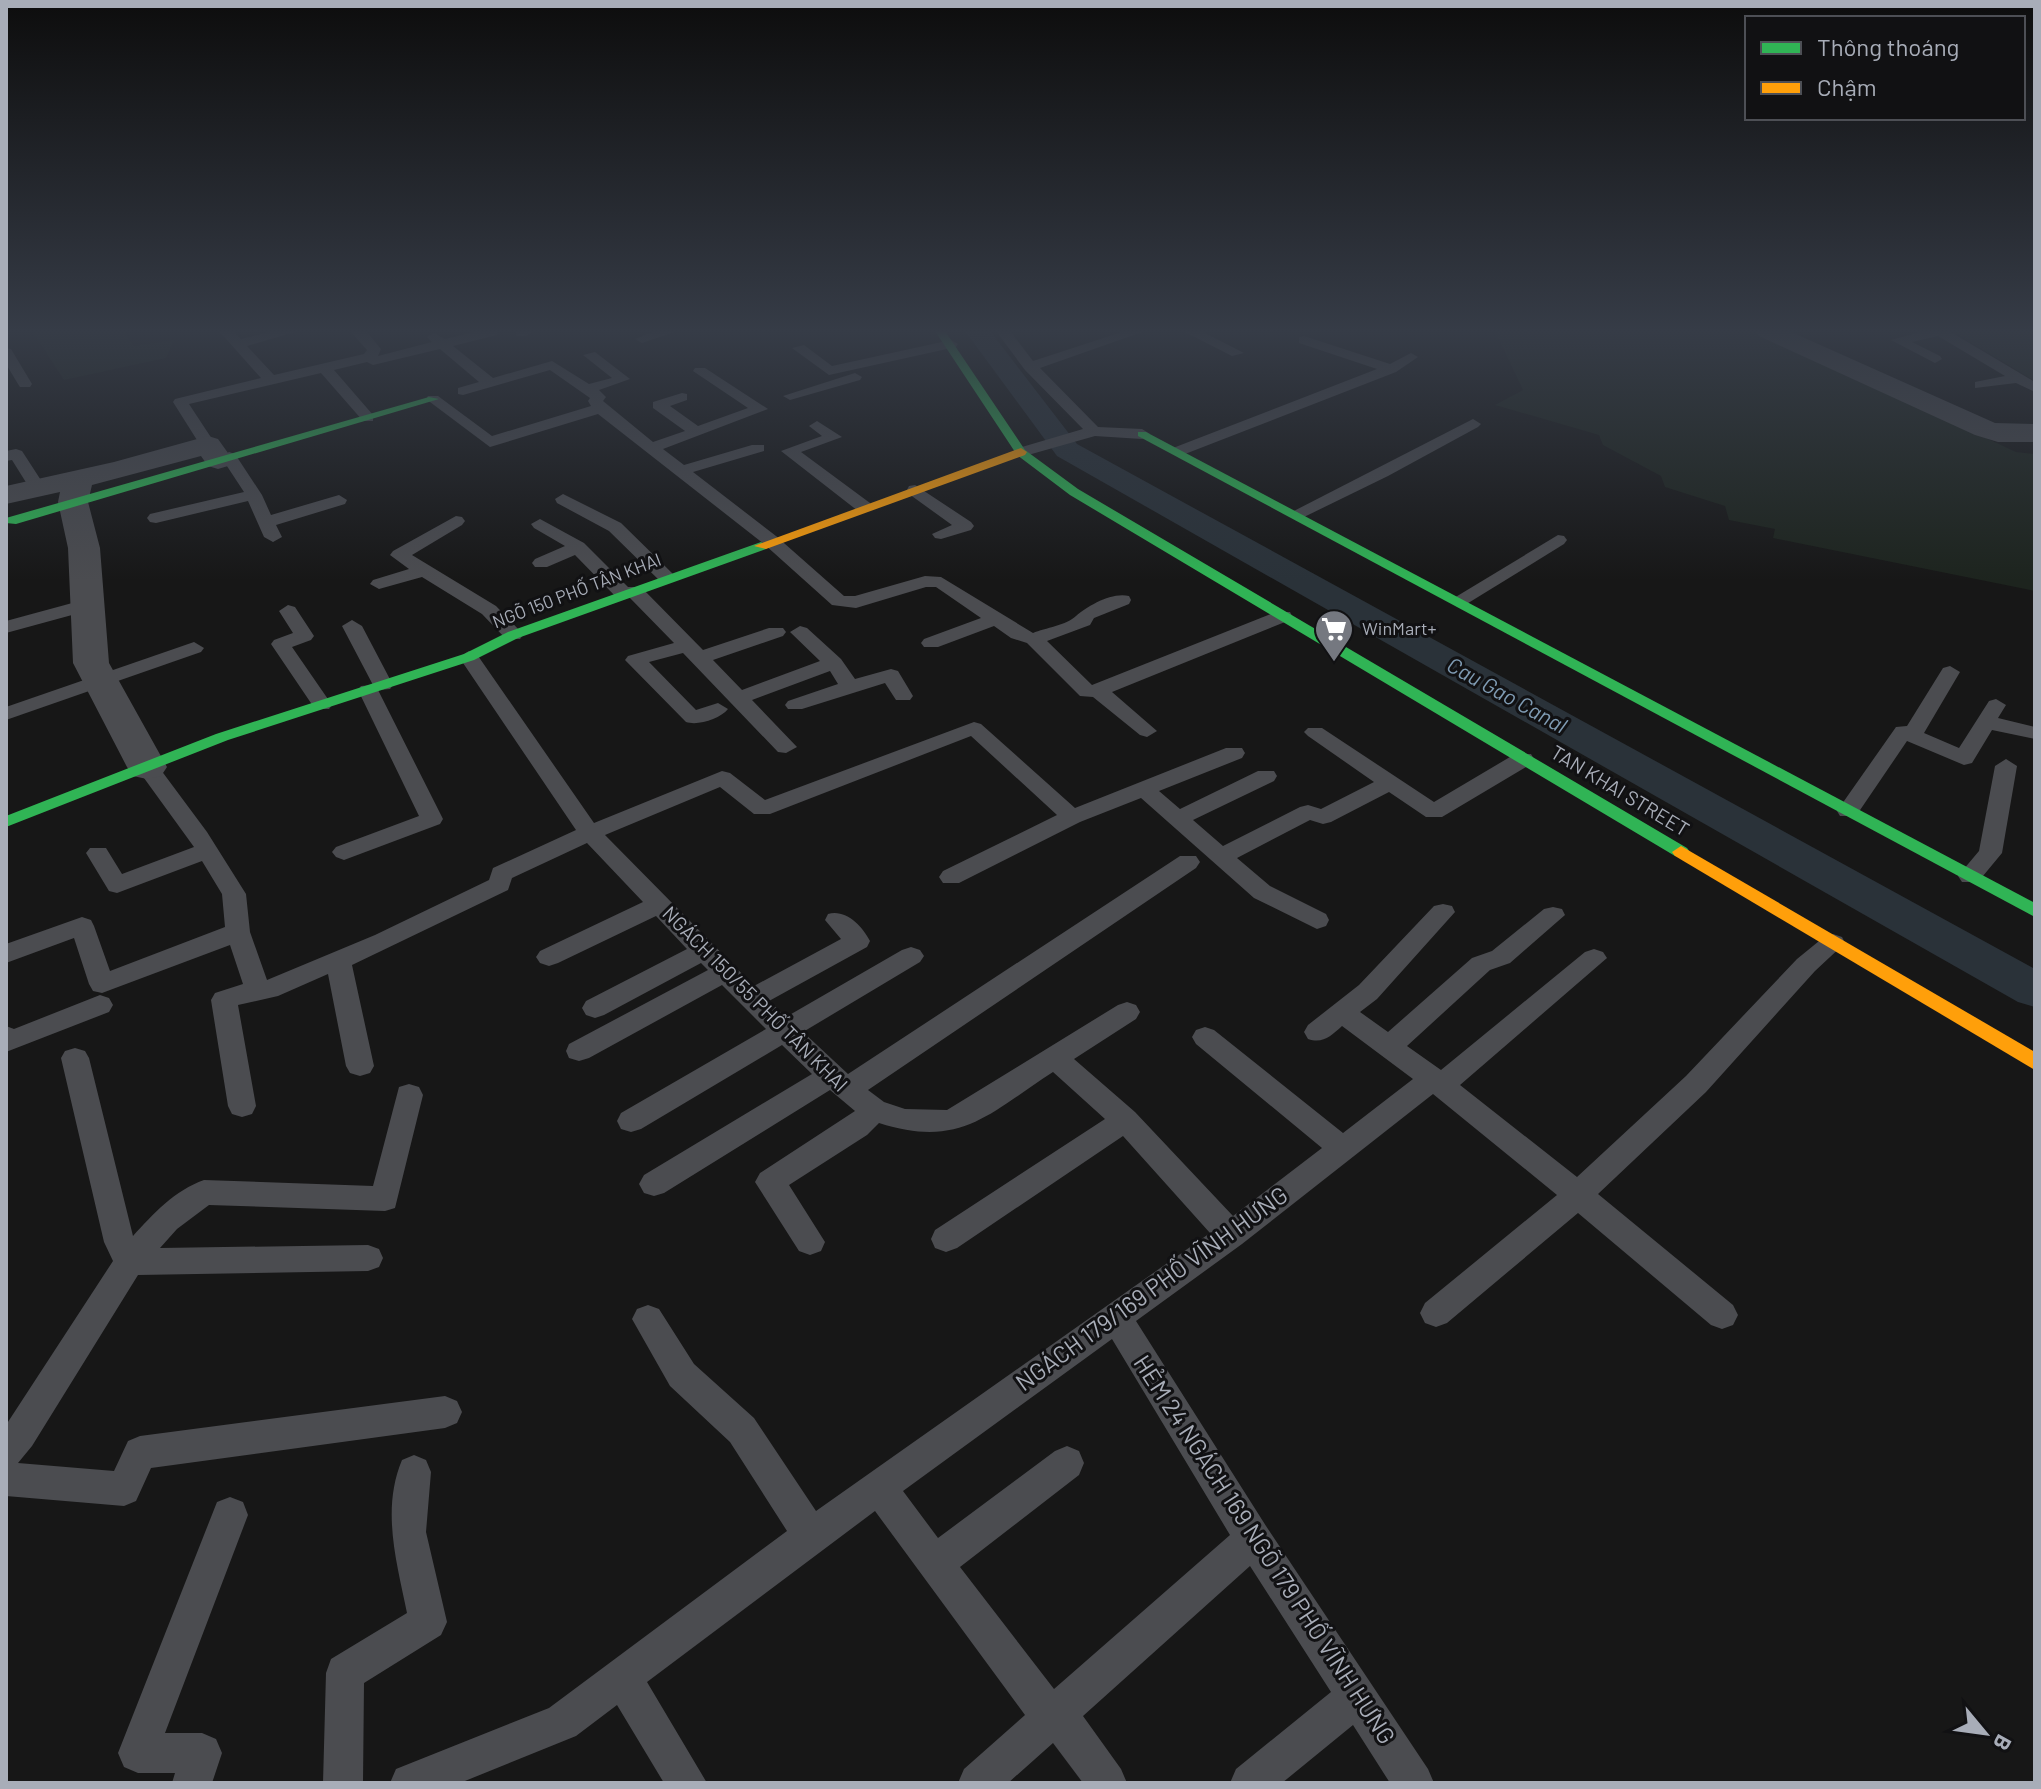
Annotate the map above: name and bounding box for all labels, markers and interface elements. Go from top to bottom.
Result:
legend [1745,16,2025,120]
text: Thông thoáng [1817,32,1959,61]
text: Chậm [1817,72,1877,101]
street label: NGÕ 150 PHỐ TÂN KHAI [489,548,664,632]
supermarket icon: WinMart+ [1313,608,1355,663]
place label: WinMart+ [1362,617,1437,639]
water label: Cau Gao Canal [1443,651,1572,738]
street label: TAN KHAI STREET [1547,739,1694,841]
street label: NGÁCH 150/55 PHỐ TÂN KHAI [658,901,853,1096]
street label: NGÁCH 179/169 PHỐ VĨNH HƯNG [1009,1179,1293,1396]
street label: HẺM 24 NGÁCH 169 NGÕ 179 PHỐ VĨNH HƯNG [1128,1349,1402,1749]
north arrow [1945,1693,2025,1773]
text: B [1989,1731,2018,1755]

